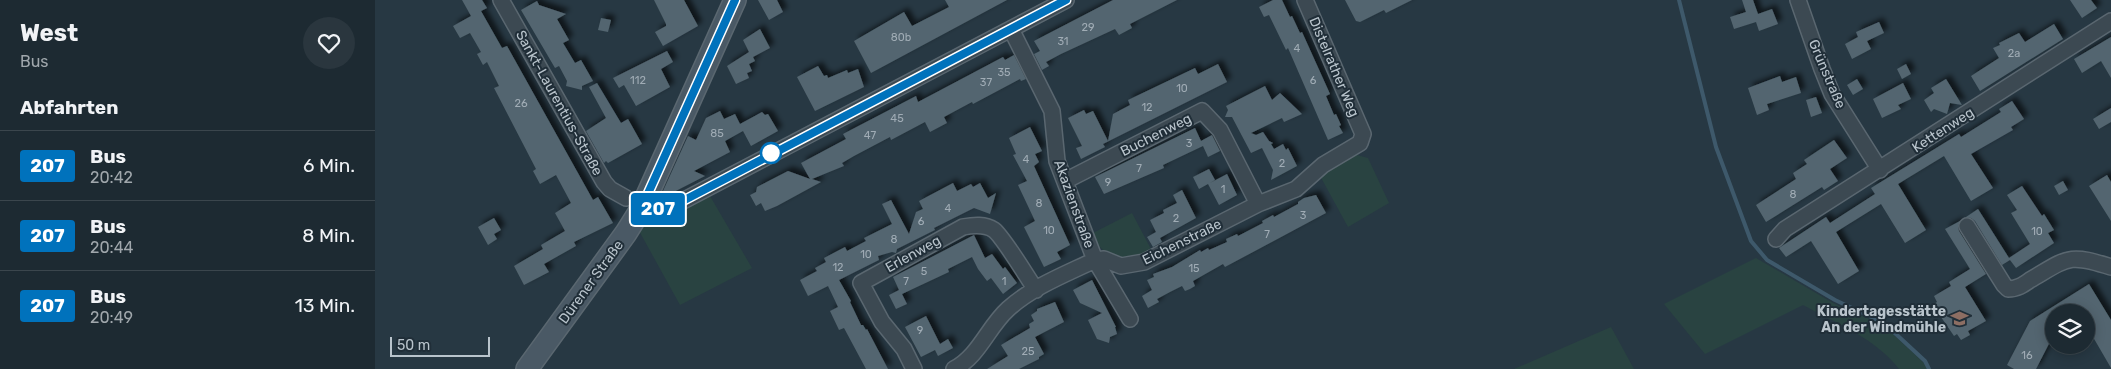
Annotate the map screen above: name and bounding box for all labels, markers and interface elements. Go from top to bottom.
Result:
street label: Distelrather Weg [1305,14,1363,120]
button: heart [303,17,355,69]
text: West [20,19,78,47]
house number: 29 [1082,21,1094,34]
street label: Sankt-Laurentius-Straße [512,27,606,179]
house number: 80b [891,31,911,44]
house number: 31 [1057,35,1069,48]
street label: Grünstraße [1805,37,1849,111]
house number: 4 [1294,42,1301,55]
house number: 2a [2008,47,2020,60]
text: Bus [20,52,48,71]
house number: 35 [997,66,1011,79]
house number: 112 [630,74,646,87]
house number: 6 [1310,74,1317,87]
house number: 37 [980,76,992,89]
house number: 10 [1176,82,1188,95]
text: Abfahrten [20,96,118,119]
house number: 26 [514,97,528,110]
house number: 12 [1141,101,1153,114]
street label: Kettenweg [1909,104,1977,156]
street label: Buchenweg [1118,110,1194,160]
house number: 45 [890,112,904,125]
house number: 85 [710,127,724,140]
house number: 47 [864,129,876,142]
house number: 3 [1186,137,1193,150]
unlabelled marker [760,142,782,164]
text: Bus [90,145,126,168]
house number: 4 [1023,153,1030,166]
text: 6 Min. [303,154,355,177]
text: 207 [30,155,65,177]
house number: 2 [1279,157,1285,170]
street label: Akazienstraße [1050,158,1098,251]
house number: 7 [1136,162,1142,175]
text: 20:42 [90,168,133,187]
house number: 9 [1105,176,1111,189]
house number: 1 [1221,183,1225,196]
house number: 8 [1790,188,1797,201]
line badge: 207 [629,193,687,225]
house number: 8 [1036,197,1043,210]
text: 207 [641,198,675,220]
house number: 4 [945,202,952,215]
house number: 3 [1300,209,1307,222]
house number: 2 [1173,212,1179,225]
text: Bus [90,215,126,238]
house number: 6 [918,215,925,228]
street label: Eichenstraße [1140,215,1225,269]
text: 8 Min. [302,224,355,247]
house number: 10 [1043,224,1055,237]
text: 207 [30,225,65,247]
house number: 10 [2031,225,2043,238]
house number: 7 [1264,228,1270,241]
street label: Erlenweg [882,232,944,276]
house number: 8 [891,233,898,246]
street label: Dürener Straße [555,237,627,327]
text: 20:44 [90,238,134,257]
house number: 10 [860,248,872,261]
house number: 12 [832,261,844,274]
house number: 15 [1188,262,1200,275]
house number: 5 [921,265,928,278]
house number: 7 [903,275,909,288]
house number: 1 [1002,275,1006,288]
text: Bus [90,285,126,308]
text: 13 Min. [295,294,355,317]
text: 207 [30,295,65,317]
place label: Kindertagesstätte An der Windmühle [1817,303,1946,336]
map controls [2045,304,2095,354]
button: layers [2045,304,2095,354]
text: 20:49 [90,308,133,327]
school or university icon: Kindertagesstätte An der Windmühle [1950,309,1970,329]
house number: 9 [917,324,923,337]
scale bar [390,334,490,357]
text: 50 m [397,337,430,354]
house number: 25 [1022,345,1035,358]
house number: 16 [2021,349,2033,362]

